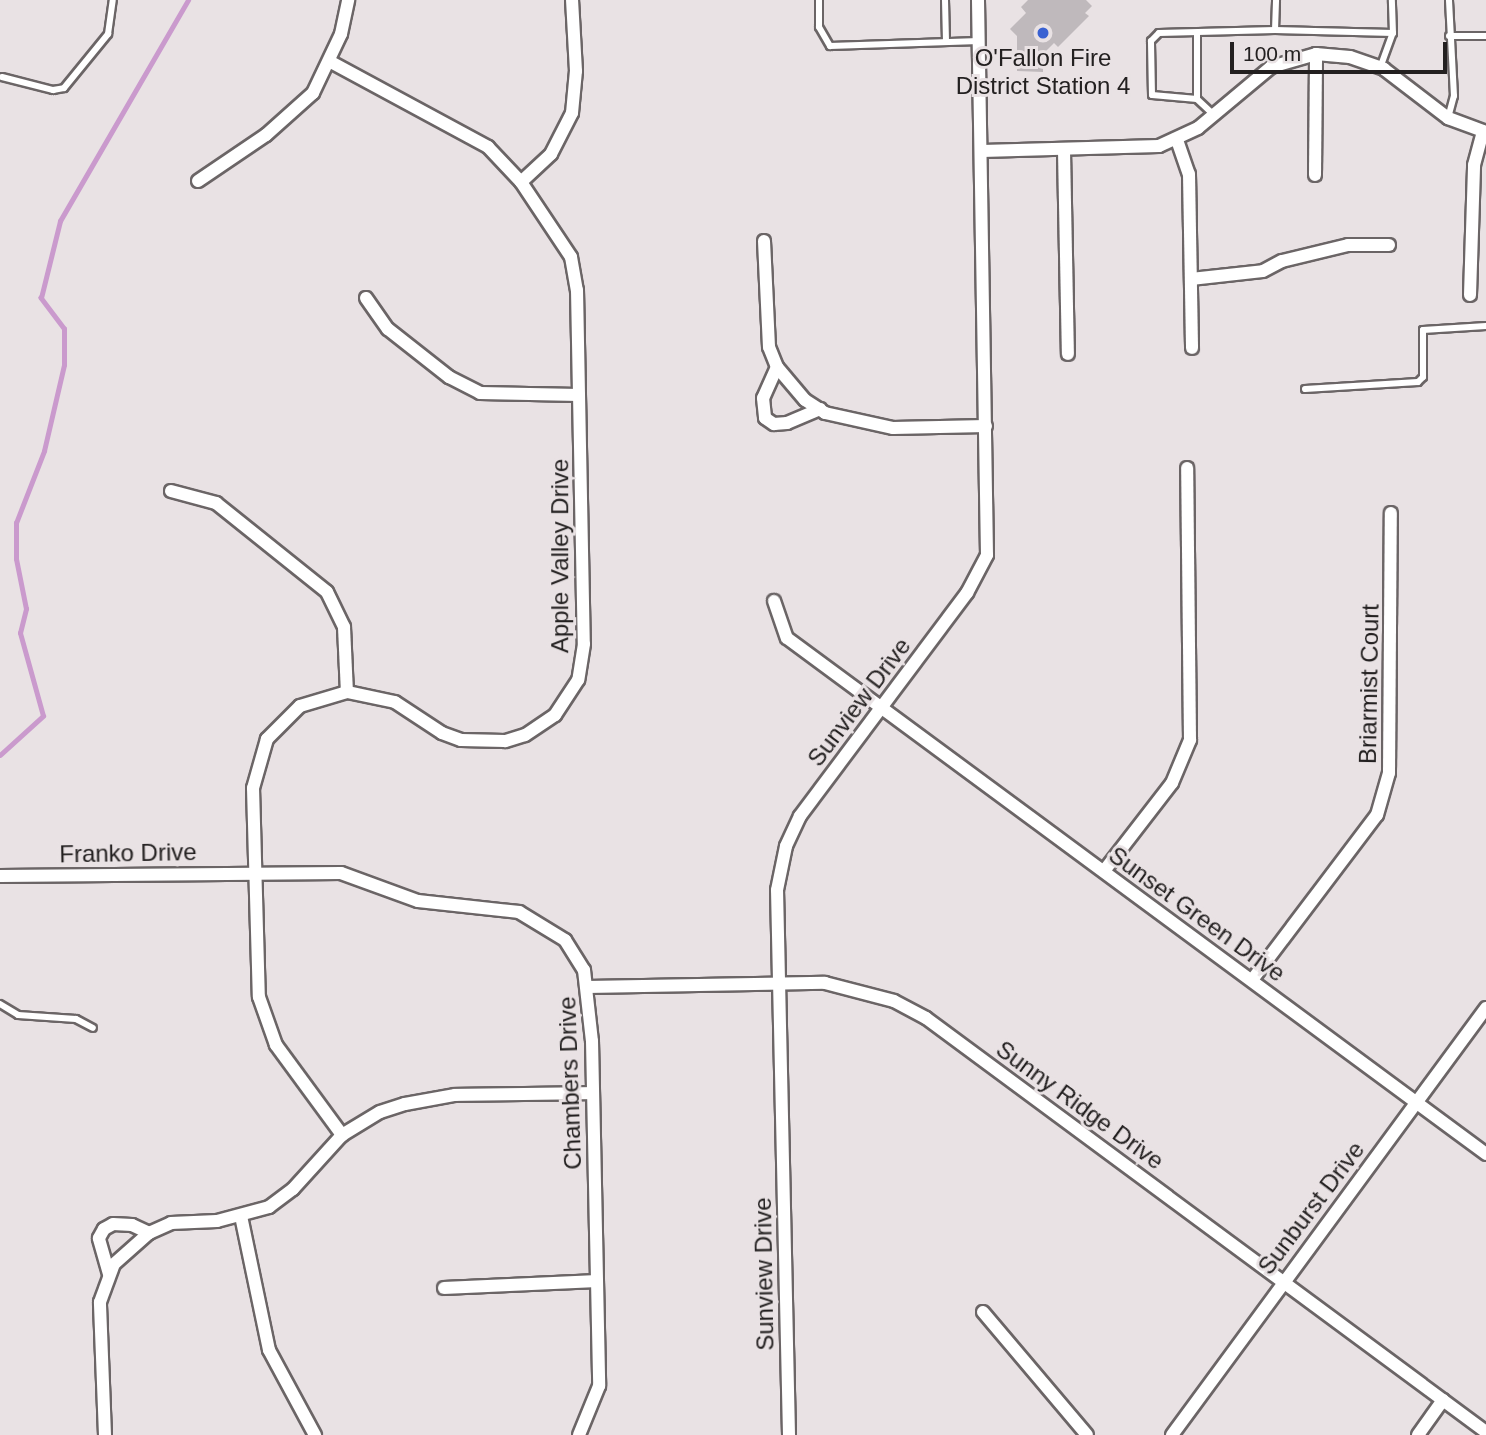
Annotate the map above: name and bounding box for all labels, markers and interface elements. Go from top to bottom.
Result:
marker: O'Fallon Fire District Station 4 [1035,25,1051,41]
scale bar [1234,28,1451,72]
text: 100 m [1243,42,1301,65]
place label: O'Fallon Fire District Station 4 [956,44,1130,100]
street label: Apple Valley Drive [546,459,574,653]
street label: Briarmist Court [1353,604,1385,764]
street label: Sunview Drive [801,632,917,772]
street label: Franko Drive [59,837,197,869]
street label: Sunset Green Drive [1103,840,1291,988]
street label: Chambers Drive [553,996,587,1170]
street label: Sunny Ridge Drive [991,1035,1169,1175]
street label: Sunburst Drive [1252,1136,1370,1280]
street label: Sunview Drive [748,1197,780,1351]

